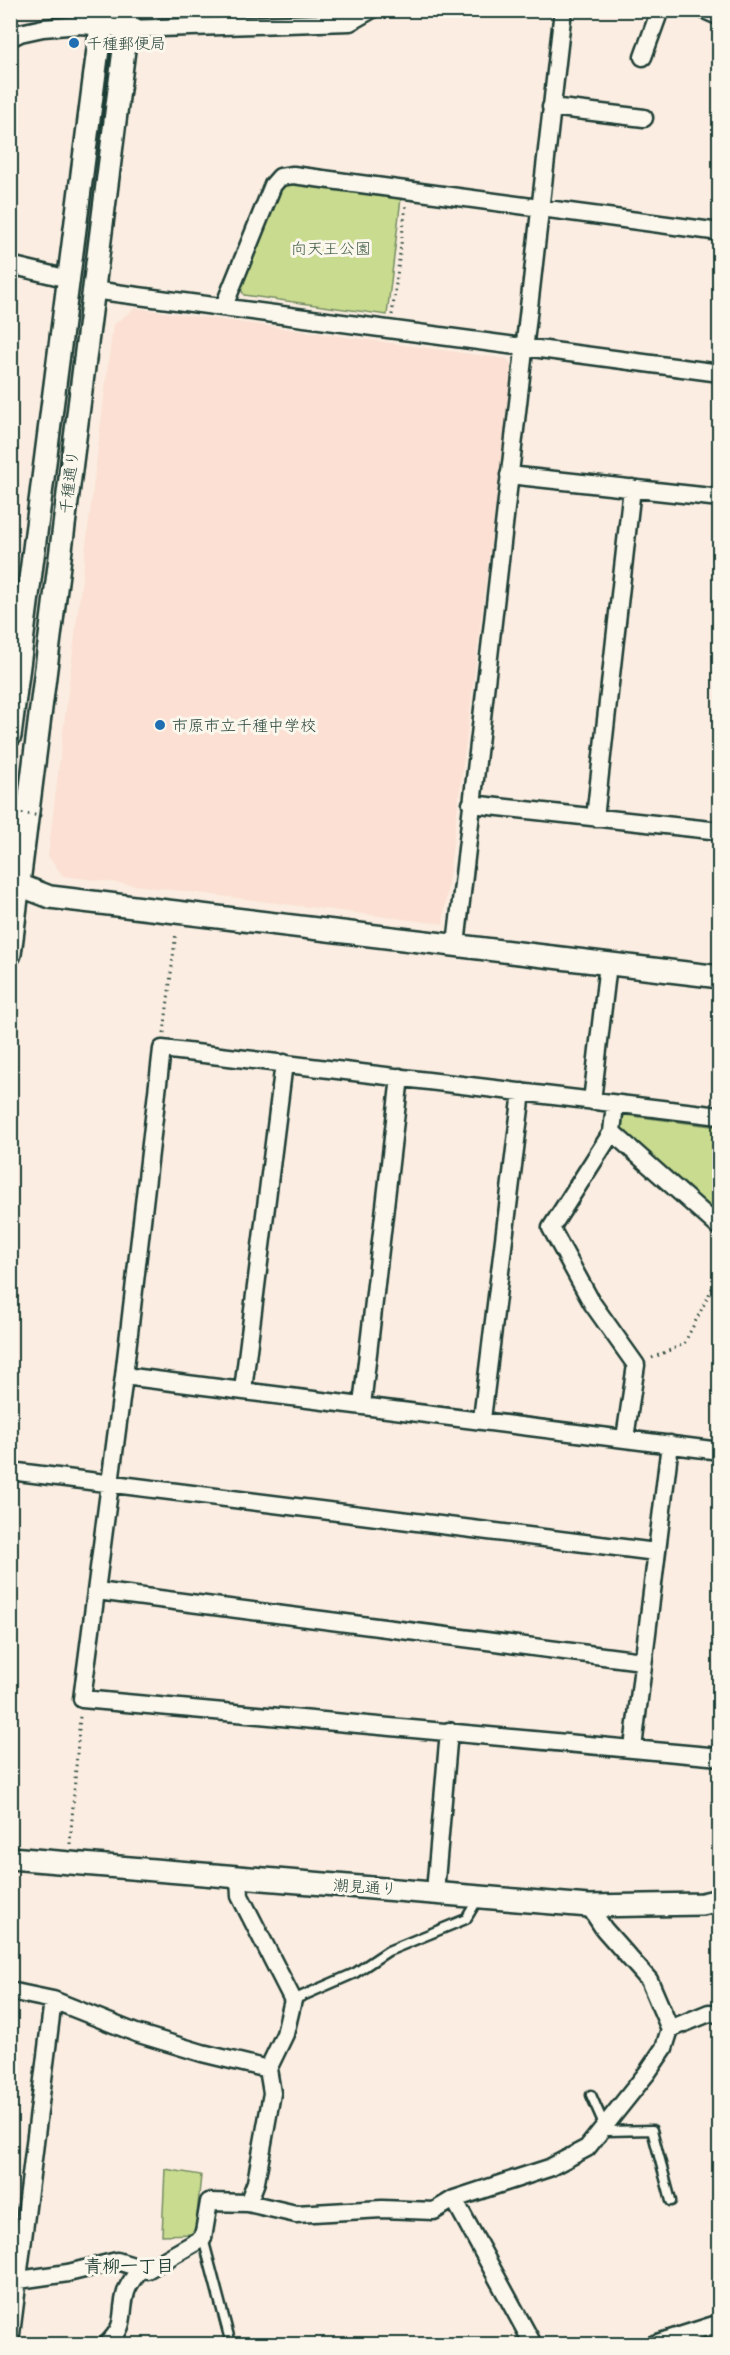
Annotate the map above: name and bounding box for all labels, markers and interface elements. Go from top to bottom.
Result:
place label: 千種郵便局 [86,33,166,54]
marker: 千種郵便局 [67,36,81,50]
park label: 向天王公園 [291,238,371,259]
street label: 千種通り [55,449,83,515]
place label: 市原市立千種中学校 [172,715,316,736]
marker: 市原市立千種中学校 [153,718,167,732]
street label: 潮見通り [332,1874,398,1900]
district label: 青柳一丁目 [84,2254,174,2278]

